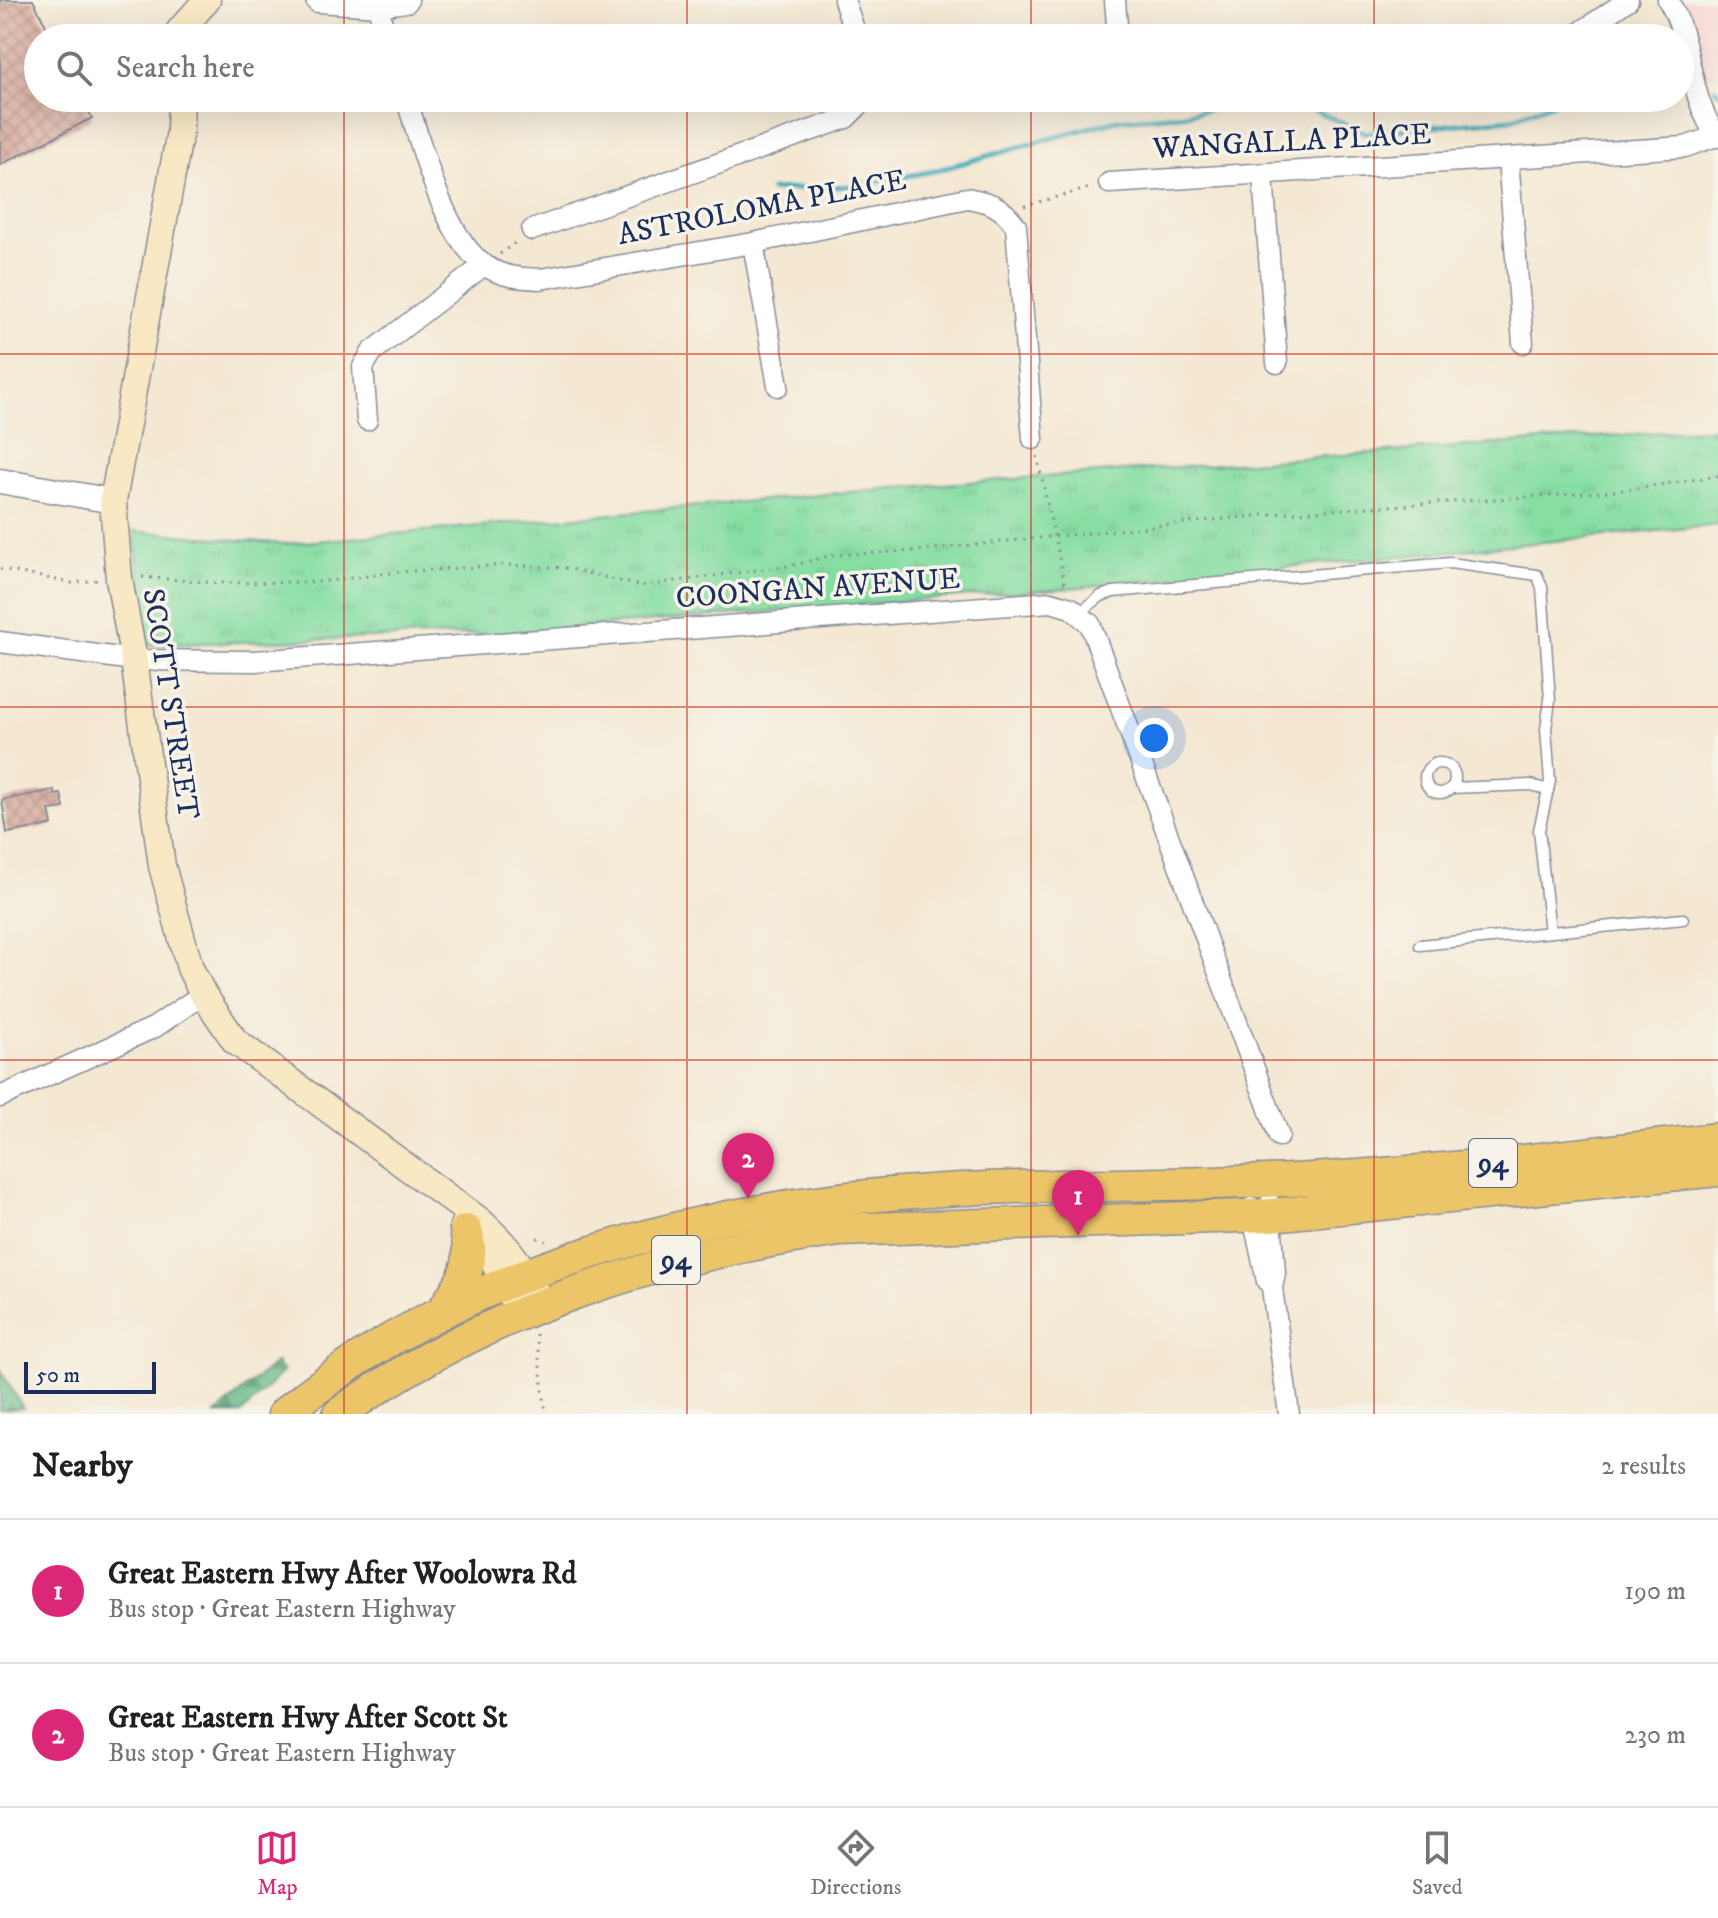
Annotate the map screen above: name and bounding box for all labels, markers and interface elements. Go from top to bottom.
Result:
search box [24,24,1694,112]
icon: search [52,46,96,90]
text: Search here [116,50,255,87]
street label: WANGALLA PLACE [1151,116,1432,168]
street label: ASTROLOMA PLACE [615,162,909,254]
street label: COONGAN AVENUE [675,561,961,617]
street label: SCOTT STREET [134,586,207,822]
your location [1134,718,1174,758]
pin: 2 [722,1133,774,1199]
road number: 94 [1469,1139,1517,1187]
pin: 1 [1052,1170,1104,1236]
road number: 94 [652,1236,700,1284]
scale bar [24,1358,156,1394]
text: 50 m [36,1362,80,1389]
text: Nearby [32,1445,133,1487]
text: 2 results [1601,1450,1686,1483]
text: Great Eastern Hwy After Woolowra Rd [108,1556,576,1593]
text: 1 [53,1575,63,1608]
text: 190 m [1624,1575,1686,1608]
text: Bus stop · Great Eastern Highway [108,1593,456,1626]
text: Great Eastern Hwy After Scott St [108,1700,508,1737]
text: 2 [52,1719,64,1752]
text: 230 m [1624,1719,1686,1752]
text: Bus stop · Great Eastern Highway [108,1737,456,1770]
tab: Map [255,1826,299,1901]
tab: Directions [810,1826,901,1901]
tab: Saved [1412,1826,1463,1901]

